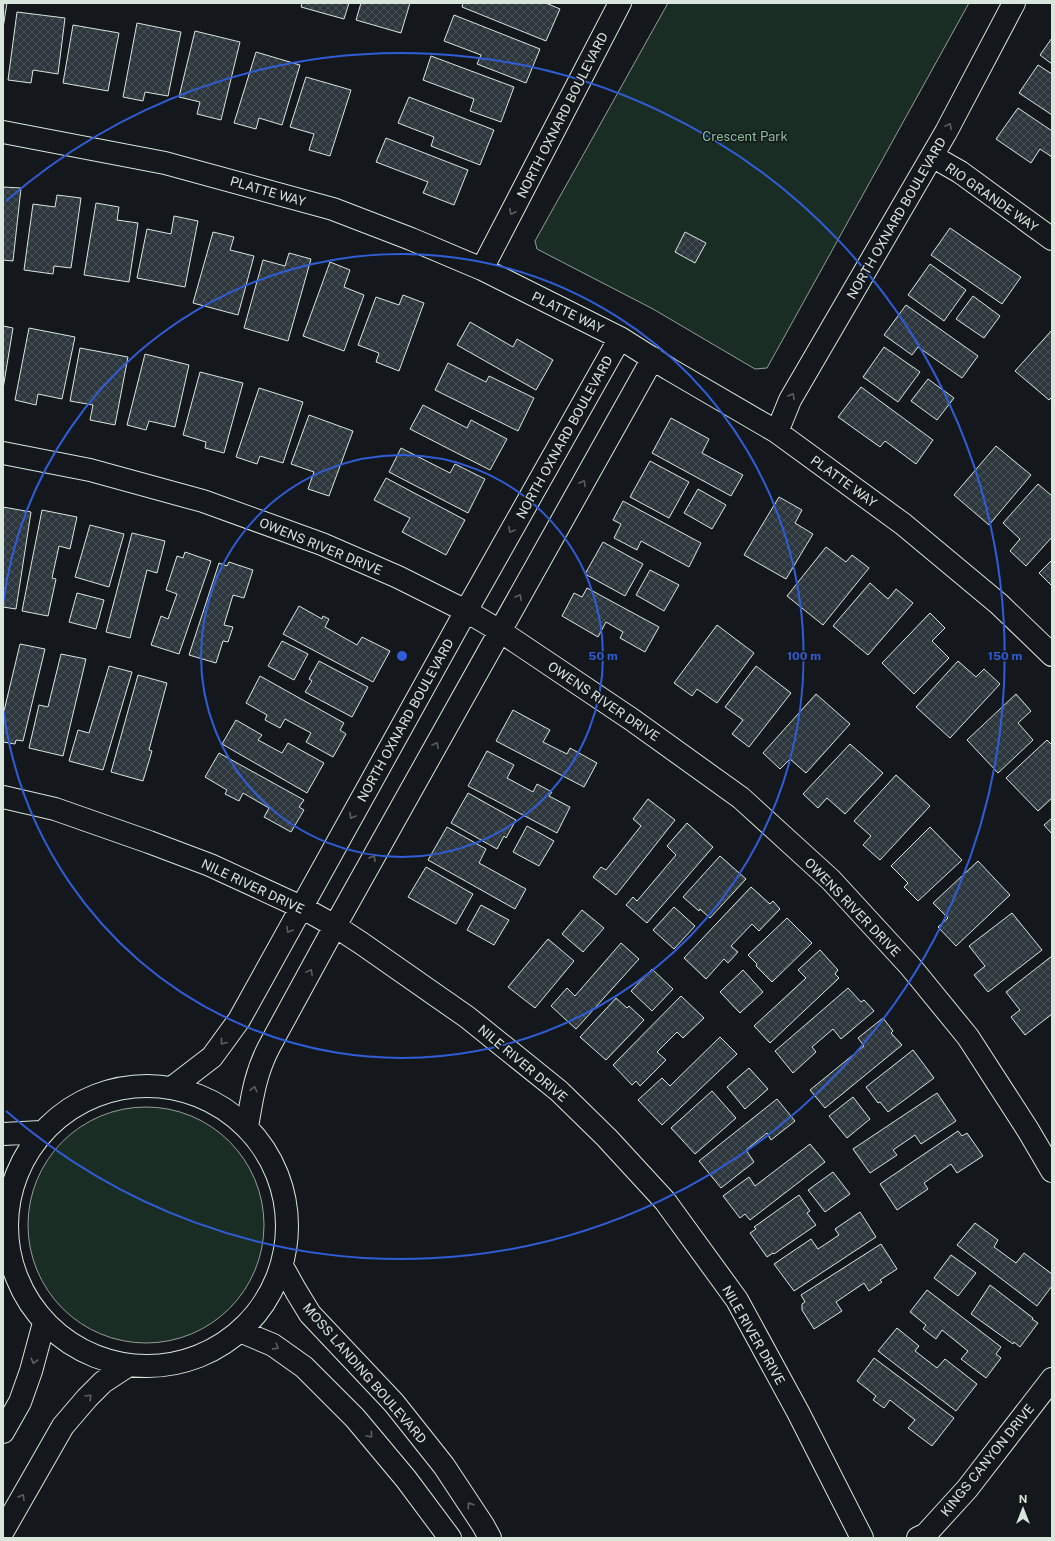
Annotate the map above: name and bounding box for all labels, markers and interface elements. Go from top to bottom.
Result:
street label: NORTH OXNARD BOULEVARD [514,30,611,201]
one-way arrow [944,123,951,130]
park label: Crescent Park [702,129,788,144]
street label: NORTH OXNARD BOULEVARD [844,135,949,302]
street label: RIO GRANDE WAY [943,160,1041,235]
street label: PLATTE WAY [228,174,307,209]
one-way arrow [509,207,517,215]
street label: PLATTE WAY [530,289,606,336]
street label: NORTH OXNARD BOULEVARD [513,353,616,521]
one-way arrow [787,393,795,400]
street label: PLATTE WAY [808,452,880,510]
one-way arrow [578,480,585,487]
street label: OWENS RIVER DRIVE [257,515,384,578]
one-way arrow [509,526,516,533]
one-way arrow [515,594,522,601]
street label: NORTH OXNARD BOULEVARD [354,636,457,804]
centre of rings [395,649,409,663]
text: 50 m [588,649,618,663]
text: 100 m [787,649,821,663]
text: 150 m [988,649,1022,663]
street label: OWENS RIVER DRIVE [545,659,662,744]
one-way arrow [432,742,439,749]
one-way arrow [349,812,356,819]
one-way arrow [368,855,375,862]
street label: OWENS RIVER DRIVE [802,855,904,960]
street label: NILE RIVER DRIVE [199,856,307,917]
one-way arrow [286,926,293,933]
one-way arrow [305,969,312,976]
street label: NILE RIVER DRIVE [475,1022,570,1105]
one-way arrow [220,1038,228,1045]
one-way arrow [249,1085,257,1092]
street label: NILE RIVER DRIVE [719,1283,788,1387]
street label: MOSS LANDING BOULEVARD [300,1300,430,1446]
one-way arrow [271,1342,278,1349]
one-way arrow [30,1357,39,1364]
one-way arrow [84,1394,92,1402]
street label: KINGS CANYON DRIVE [937,1401,1037,1519]
one-way arrow [365,1431,372,1438]
north arrow [1003,1489,1043,1529]
one-way arrow [18,1494,25,1501]
one-way arrow [467,1502,475,1509]

